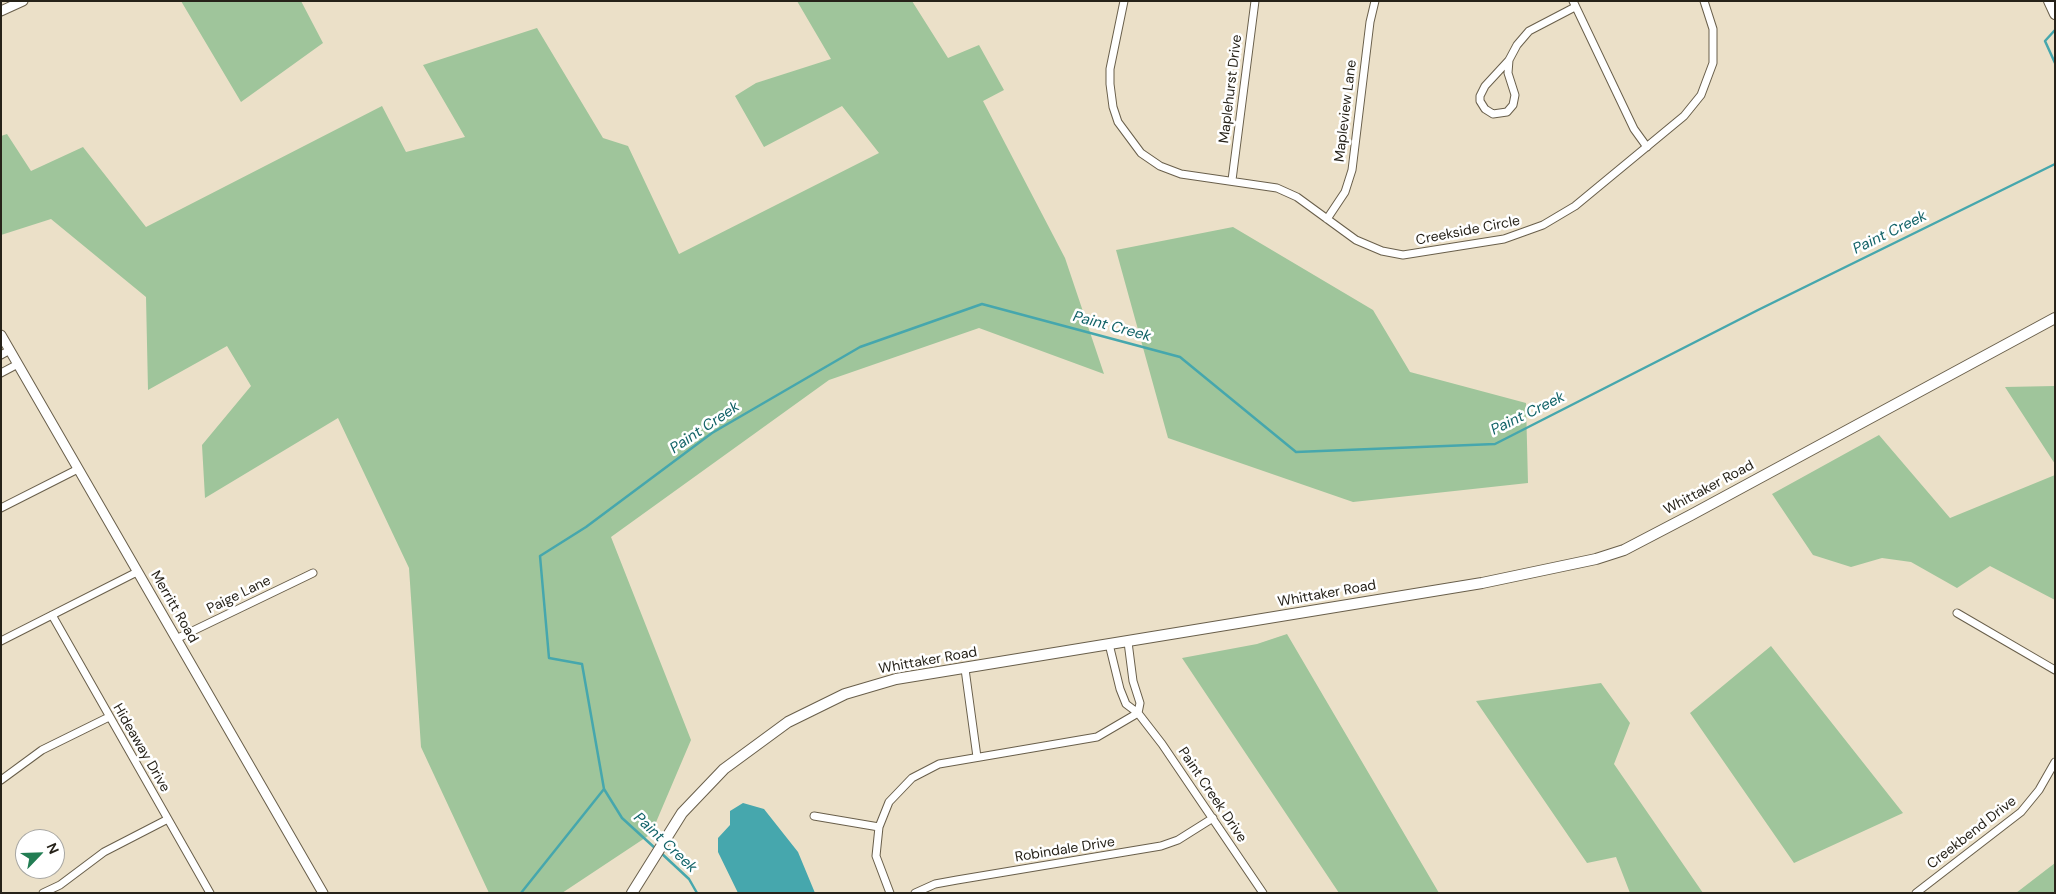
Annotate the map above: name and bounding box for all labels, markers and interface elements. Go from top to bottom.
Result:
street label: Maplehurst Drive [1216,34,1246,144]
street label: Mapleview Lane [1331,59,1361,163]
water label: Paint Creek [1850,207,1930,259]
street label: Creekside Circle [1414,213,1522,249]
water label: Paint Creek [1071,308,1153,346]
water label: Paint Creek [1488,388,1568,440]
water label: Paint Creek [667,398,743,458]
street label: Whittaker Road [1661,457,1757,519]
street label: Merritt Road [147,568,201,646]
street label: Paige Lane [204,572,274,618]
street label: Whittaker Road [1277,577,1377,611]
street label: Whittaker Road [878,644,978,678]
street label: Hideaway Drive [109,701,173,795]
street label: Paint Creek Drive [1174,744,1250,846]
street label: Creekbend Drive [1924,793,2020,873]
water label: Paint Creek [630,809,700,877]
north arrow [15,829,65,879]
street label: Robindale Drive [1014,834,1116,866]
text: N [42,840,63,857]

